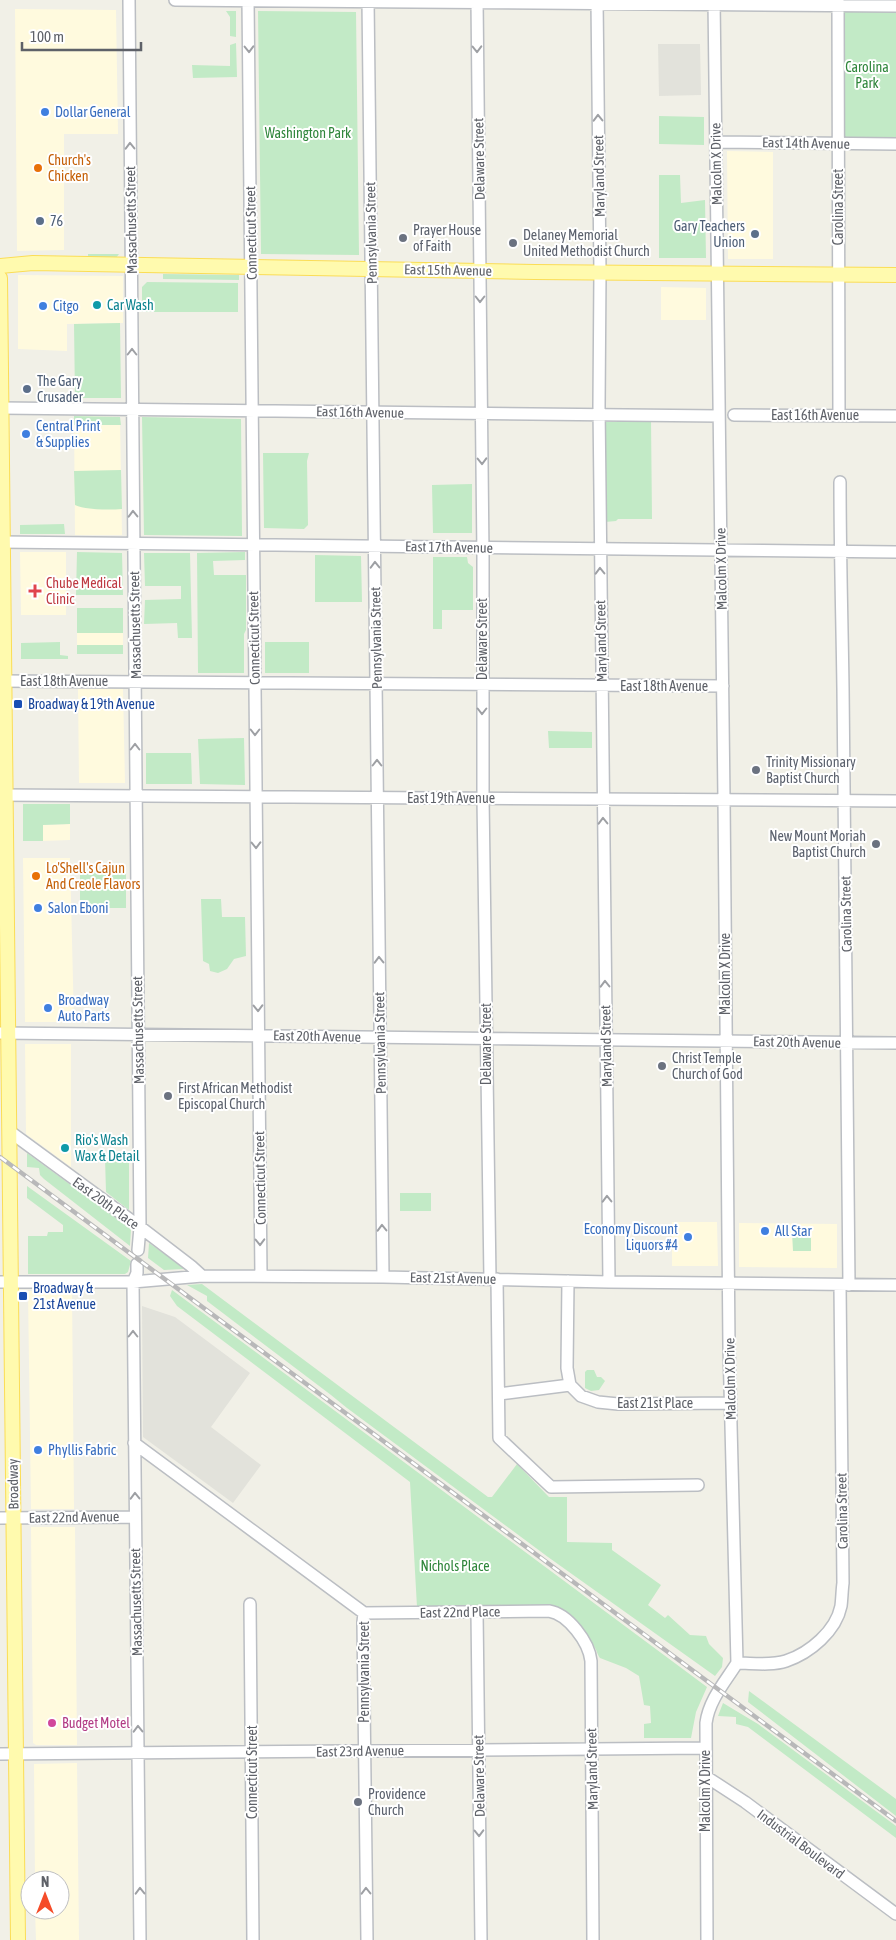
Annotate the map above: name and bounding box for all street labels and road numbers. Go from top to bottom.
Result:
street label: Delaware Street [470,118,488,200]
street label: Malcolm X Drive [707,123,725,205]
street label: East 14th Avenue [762,134,850,152]
street label: Maryland Street [590,135,608,217]
street label: Massachusetts Street [122,166,140,274]
street label: Carolina Street [830,169,846,245]
street label: Pennsylvania Street [362,182,380,284]
street label: Connecticut Street [242,186,260,280]
street label: East 15th Avenue [404,261,492,279]
street label: East 16th Avenue [316,403,404,421]
street label: East 16th Avenue [771,407,859,423]
street label: Malcolm X Drive [712,528,730,610]
street label: East 17th Avenue [405,538,493,556]
street label: Massachusetts Street [126,571,144,679]
street label: Pennsylvania Street [367,587,385,689]
street label: Connecticut Street [245,591,263,685]
street label: Delaware Street [474,598,490,680]
street label: Maryland Street [592,600,610,682]
street label: East 18th Avenue [20,673,108,689]
street label: East 18th Avenue [620,678,708,694]
street label: East 19th Avenue [407,790,495,806]
street label: Carolina Street [837,876,855,952]
street label: Malcolm X Drive [717,933,733,1015]
street label: Massachusetts Street [129,976,147,1084]
street label: Pennsylvania Street [371,992,389,1094]
street label: Delaware Street [478,1003,494,1085]
street label: Maryland Street [597,1005,615,1087]
street label: East 20th Avenue [273,1027,361,1045]
street label: East 20th Avenue [753,1033,841,1051]
street label: Connecticut Street [251,1131,269,1225]
street label: East 20th Place [70,1174,142,1232]
street label: East 21st Avenue [410,1269,496,1287]
street label: Malcolm X Drive [721,1338,739,1420]
street label: East 21st Place [617,1395,693,1411]
street label: Broadway [5,1458,21,1510]
street label: Carolina Street [833,1473,851,1549]
street label: East 22nd Avenue [29,1508,119,1526]
street label: Massachusetts Street [127,1548,145,1656]
street label: East 22nd Place [420,1603,500,1621]
street label: Pennsylvania Street [356,1621,372,1723]
street label: Connecticut Street [244,1725,260,1819]
street label: Maryland Street [583,1728,601,1810]
street label: Delaware Street [470,1735,488,1817]
street label: East 23rd Avenue [316,1742,404,1760]
street label: Malcolm X Drive [697,1750,713,1832]
street label: Industrial Boulevard [754,1806,848,1882]

